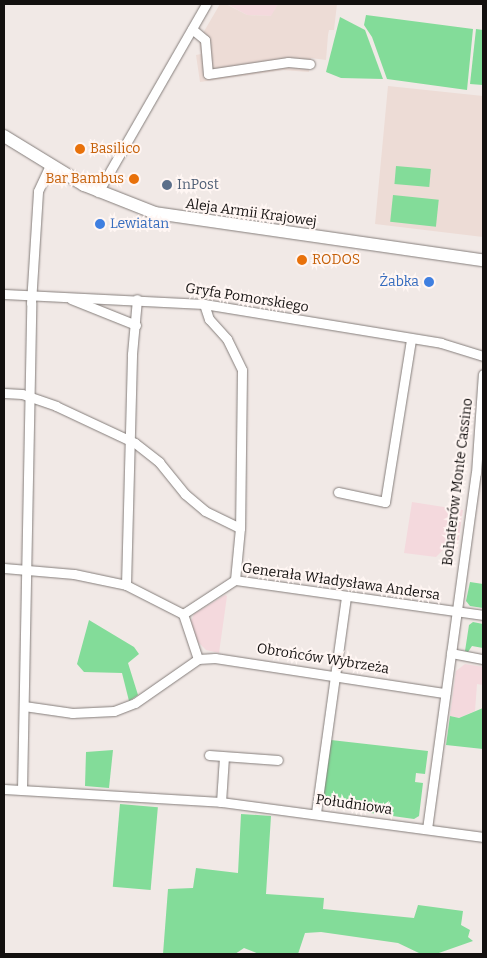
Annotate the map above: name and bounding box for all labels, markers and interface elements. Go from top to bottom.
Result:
place label: Basilico [90,141,140,157]
marker: Basilico [74,143,86,155]
place label: Bar Bambus [45,171,124,187]
marker: Bar Bambus [128,173,140,185]
place label: InPost [177,177,219,193]
marker: InPost [161,179,173,191]
street label: Aleja Armii Krajowej [184,195,318,231]
place label: Lewiatan [110,216,169,232]
marker: Lewiatan [94,218,106,230]
place label: RODOS [312,252,360,268]
marker: RODOS [296,254,308,266]
place label: Żabka [379,274,419,290]
marker: Żabka [423,276,435,288]
street label: Gryfa Pomorskiego [184,280,310,316]
street label: Bohaterów Monte Cassino [439,397,477,567]
street label: Generała Władysława Andersa [241,560,441,604]
street label: Obrońców Wybrzeża [256,640,390,678]
street label: Południowa [315,791,393,819]

